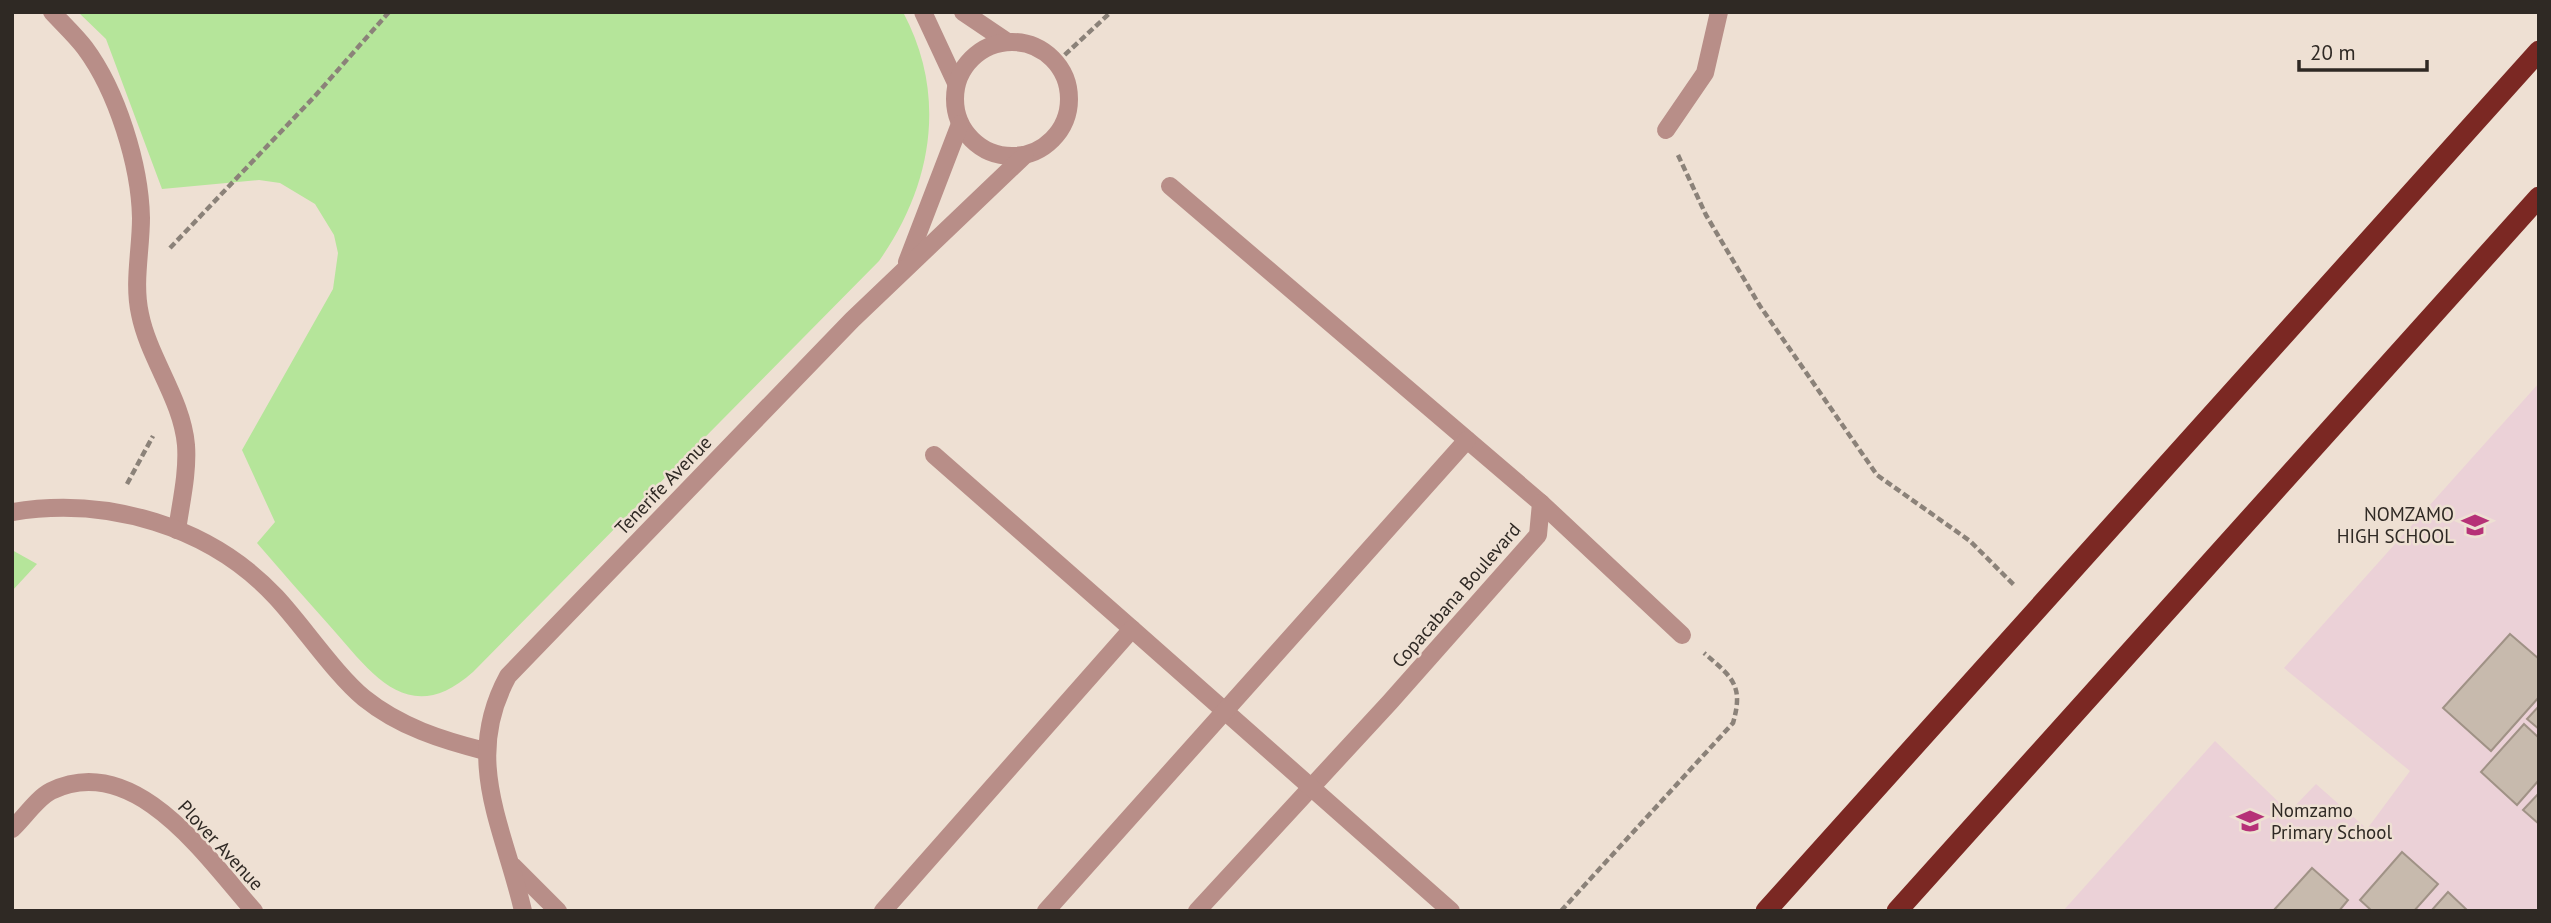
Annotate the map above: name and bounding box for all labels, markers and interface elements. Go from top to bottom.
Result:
scale bar [2299,28,2427,72]
text: 20 m [2310,39,2356,66]
street label: Tenerife Avenue [610,430,716,540]
place label: NOMZAMO HIGH SCHOOL [2337,502,2454,548]
school or university icon: NOMZAMO HIGH SCHOOL [2460,510,2490,540]
street label: Copacabana Boulevard [1387,518,1525,672]
street label: Plover Avenue [173,795,269,895]
place label: Nomzamo Primary School [2271,798,2392,844]
school or university icon: Nomzamo Primary School [2235,806,2265,836]

